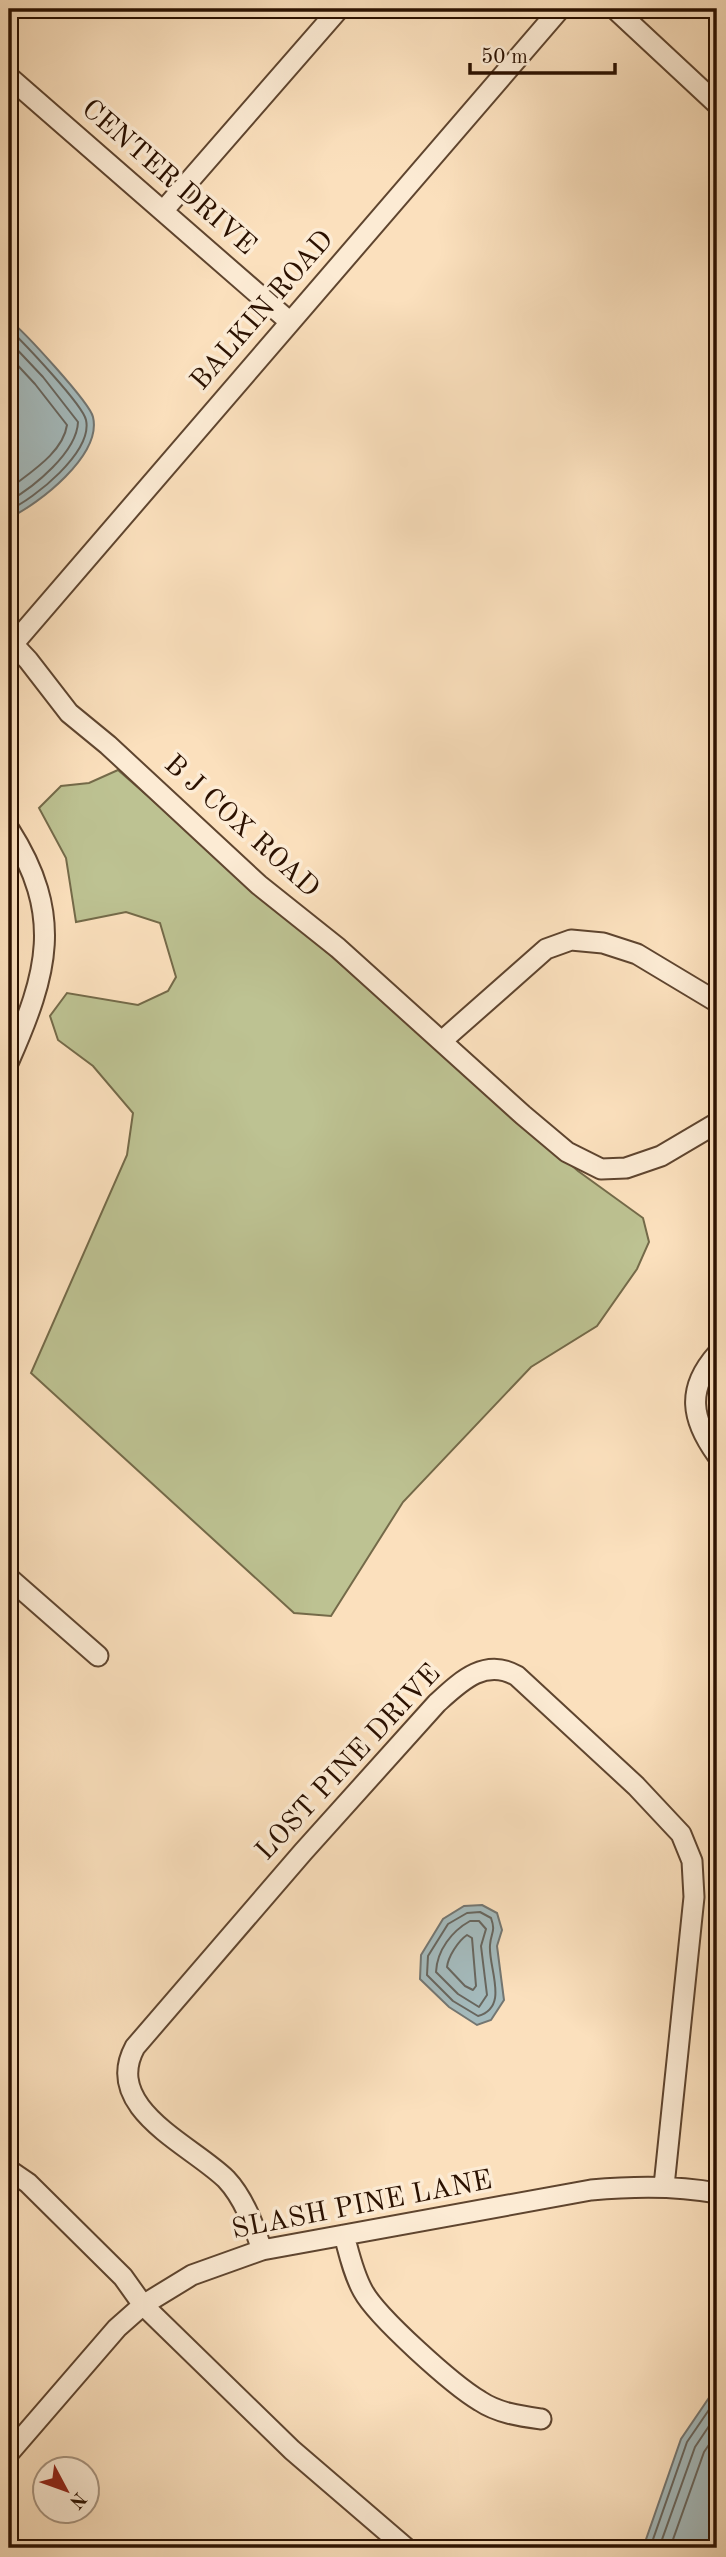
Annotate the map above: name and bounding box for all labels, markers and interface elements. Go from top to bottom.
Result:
scale bar [470,32,616,76]
text: 50 m [481,47,528,68]
street label: CENTER DRIVE [76,95,260,261]
street label: BALKIN ROAD [186,226,340,396]
street label: B J COX ROAD [158,750,324,904]
street label: LOST PINE DRIVE [251,1660,447,1866]
street label: SLASH PINE LANE [229,2167,495,2245]
north arrow [32,2456,102,2526]
text: N [65,2488,89,2512]

